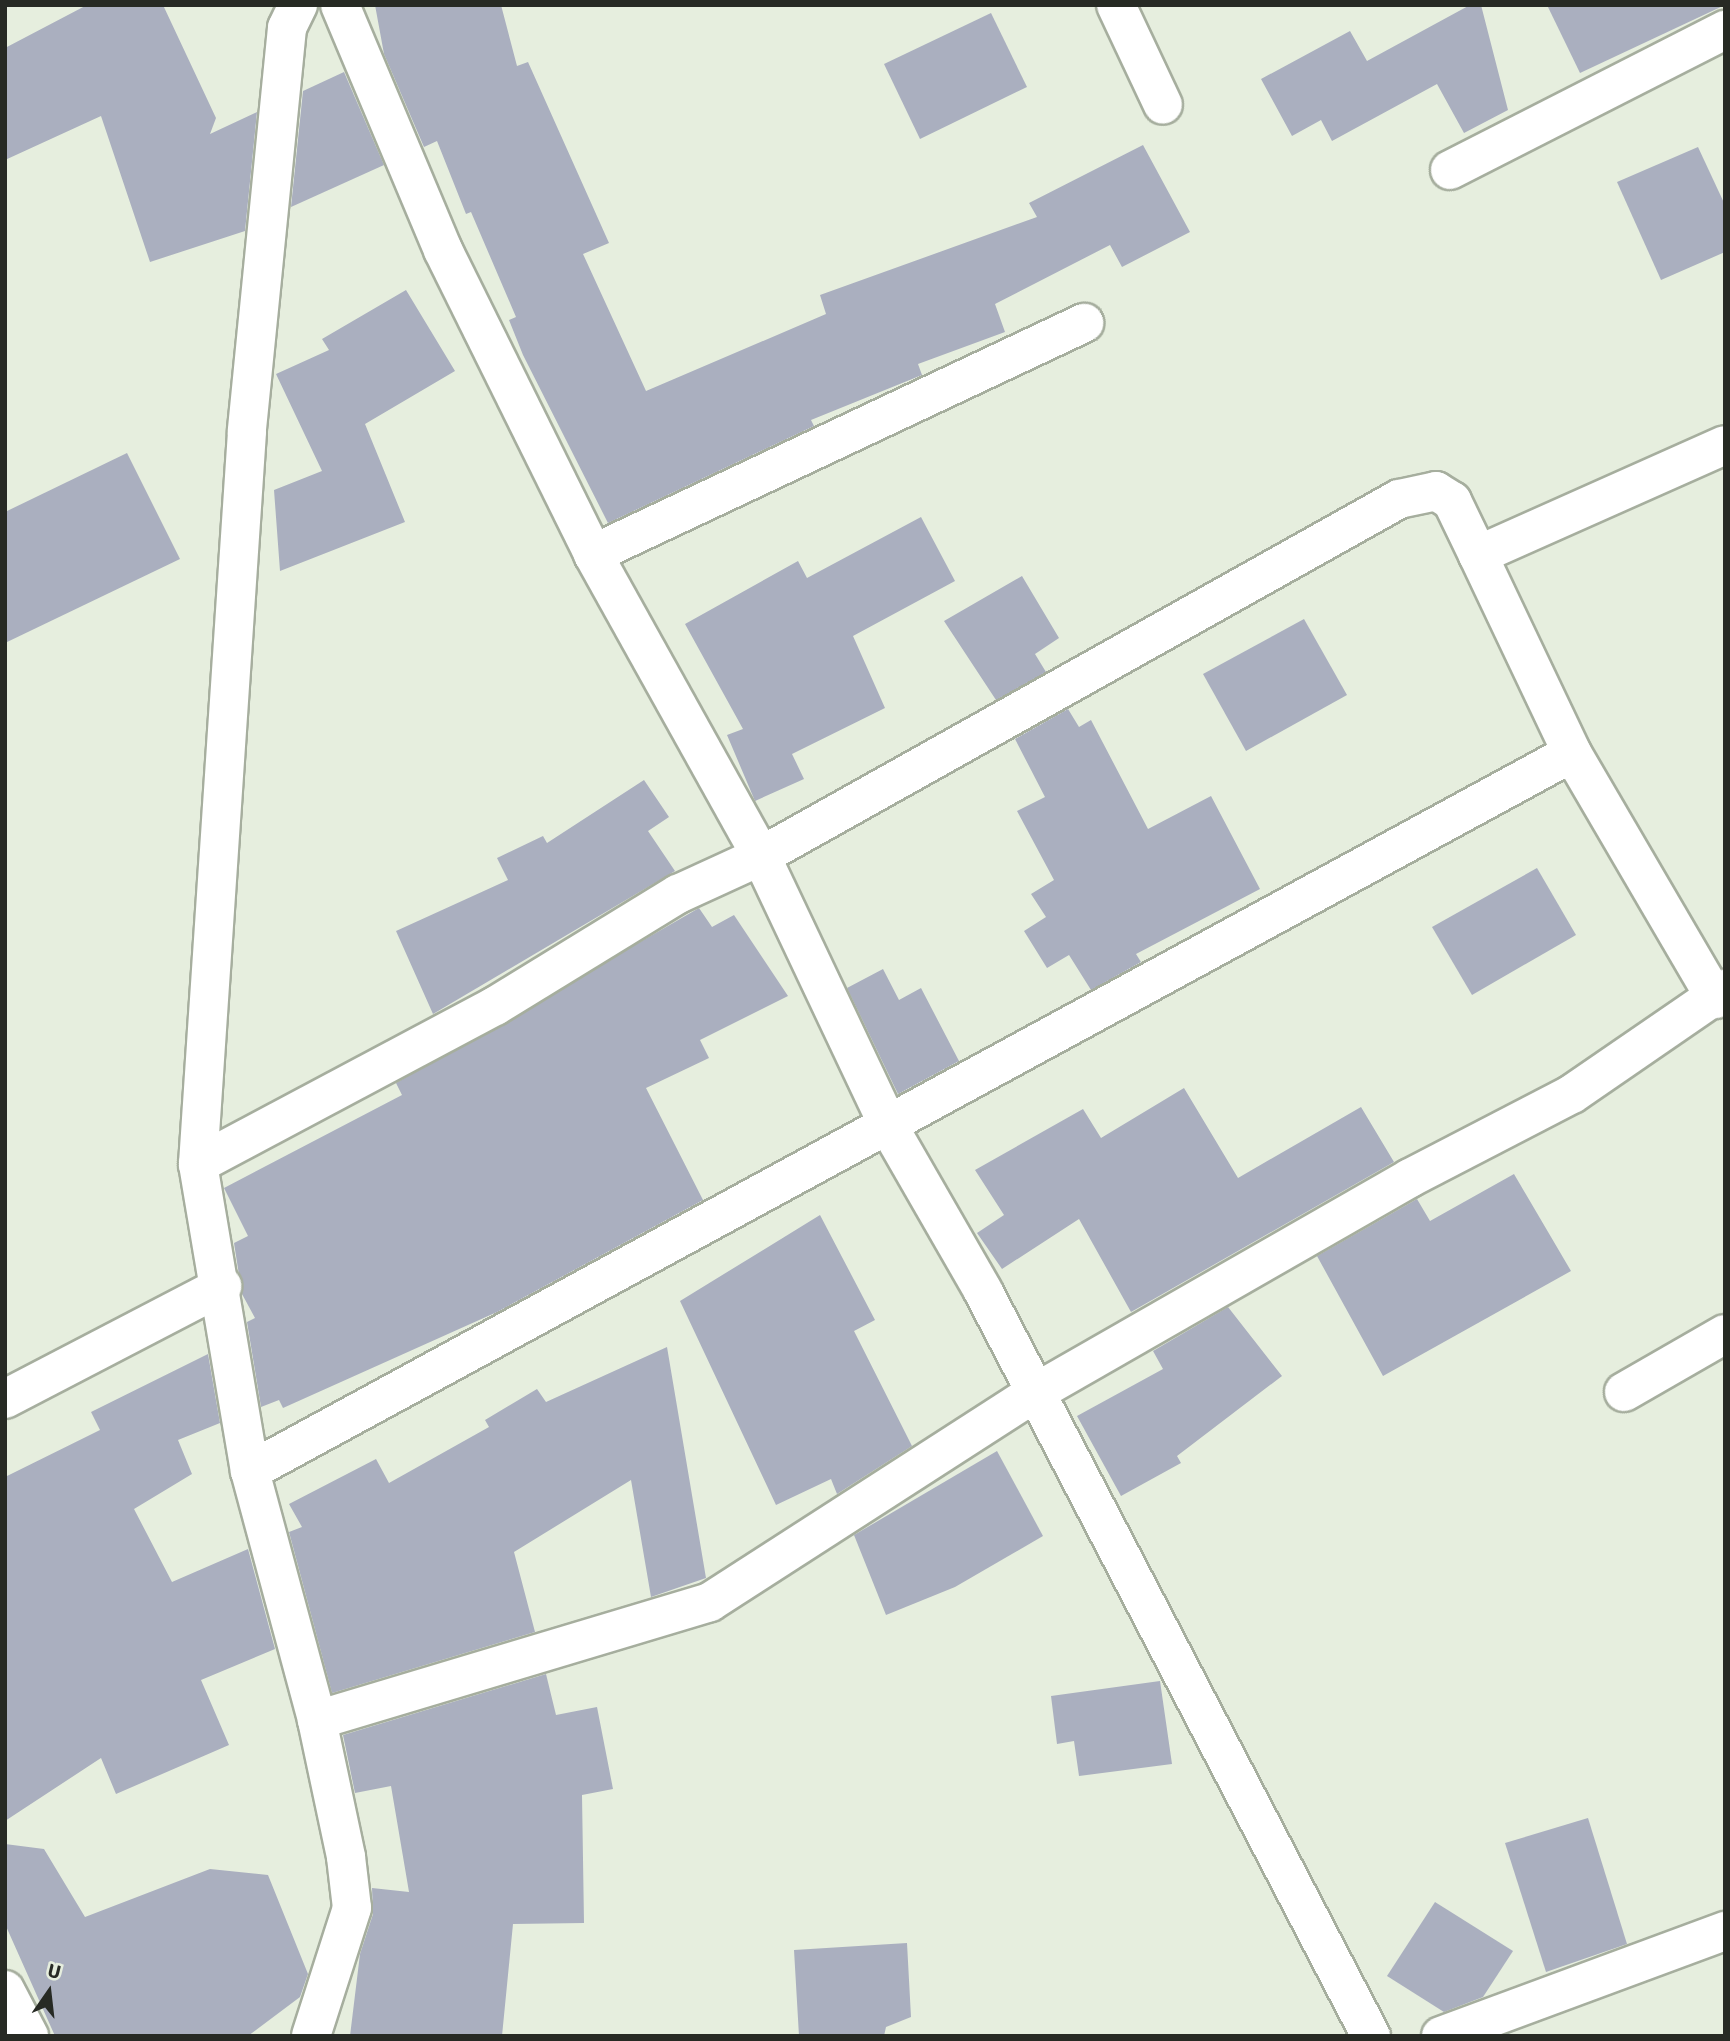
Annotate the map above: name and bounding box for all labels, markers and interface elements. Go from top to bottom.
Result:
north arrow [14,1957,84,2027]
text: U [45,1958,63,1985]

